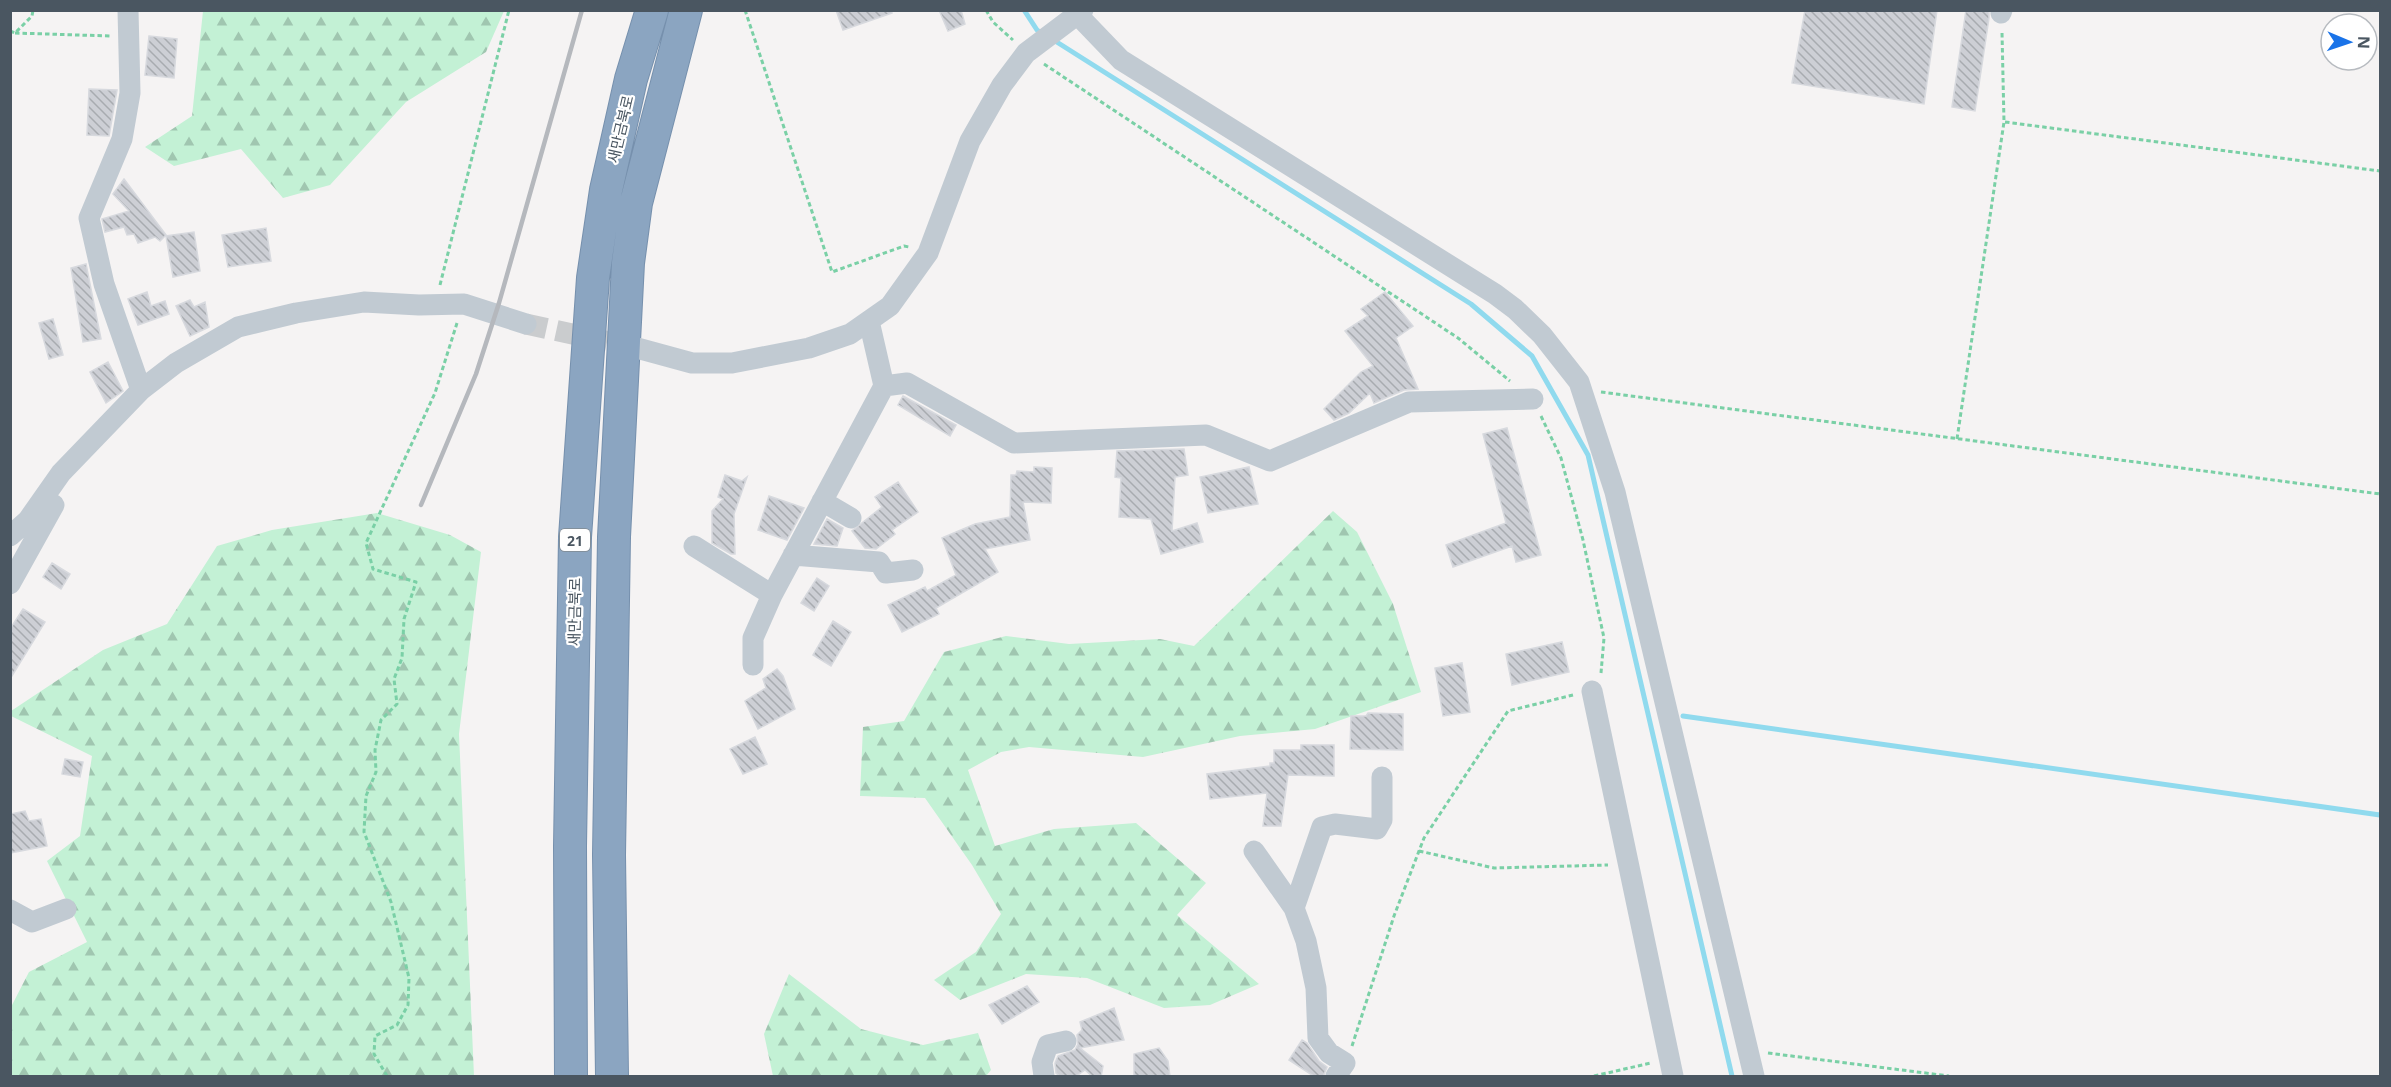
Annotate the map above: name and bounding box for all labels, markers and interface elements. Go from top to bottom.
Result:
north arrow [2319,12,2379,72]
text: N [2353,36,2375,49]
street label: 새만금북로 [602,93,638,165]
road number: 21 [560,529,590,551]
street label: 새만금북로 [563,577,585,647]

